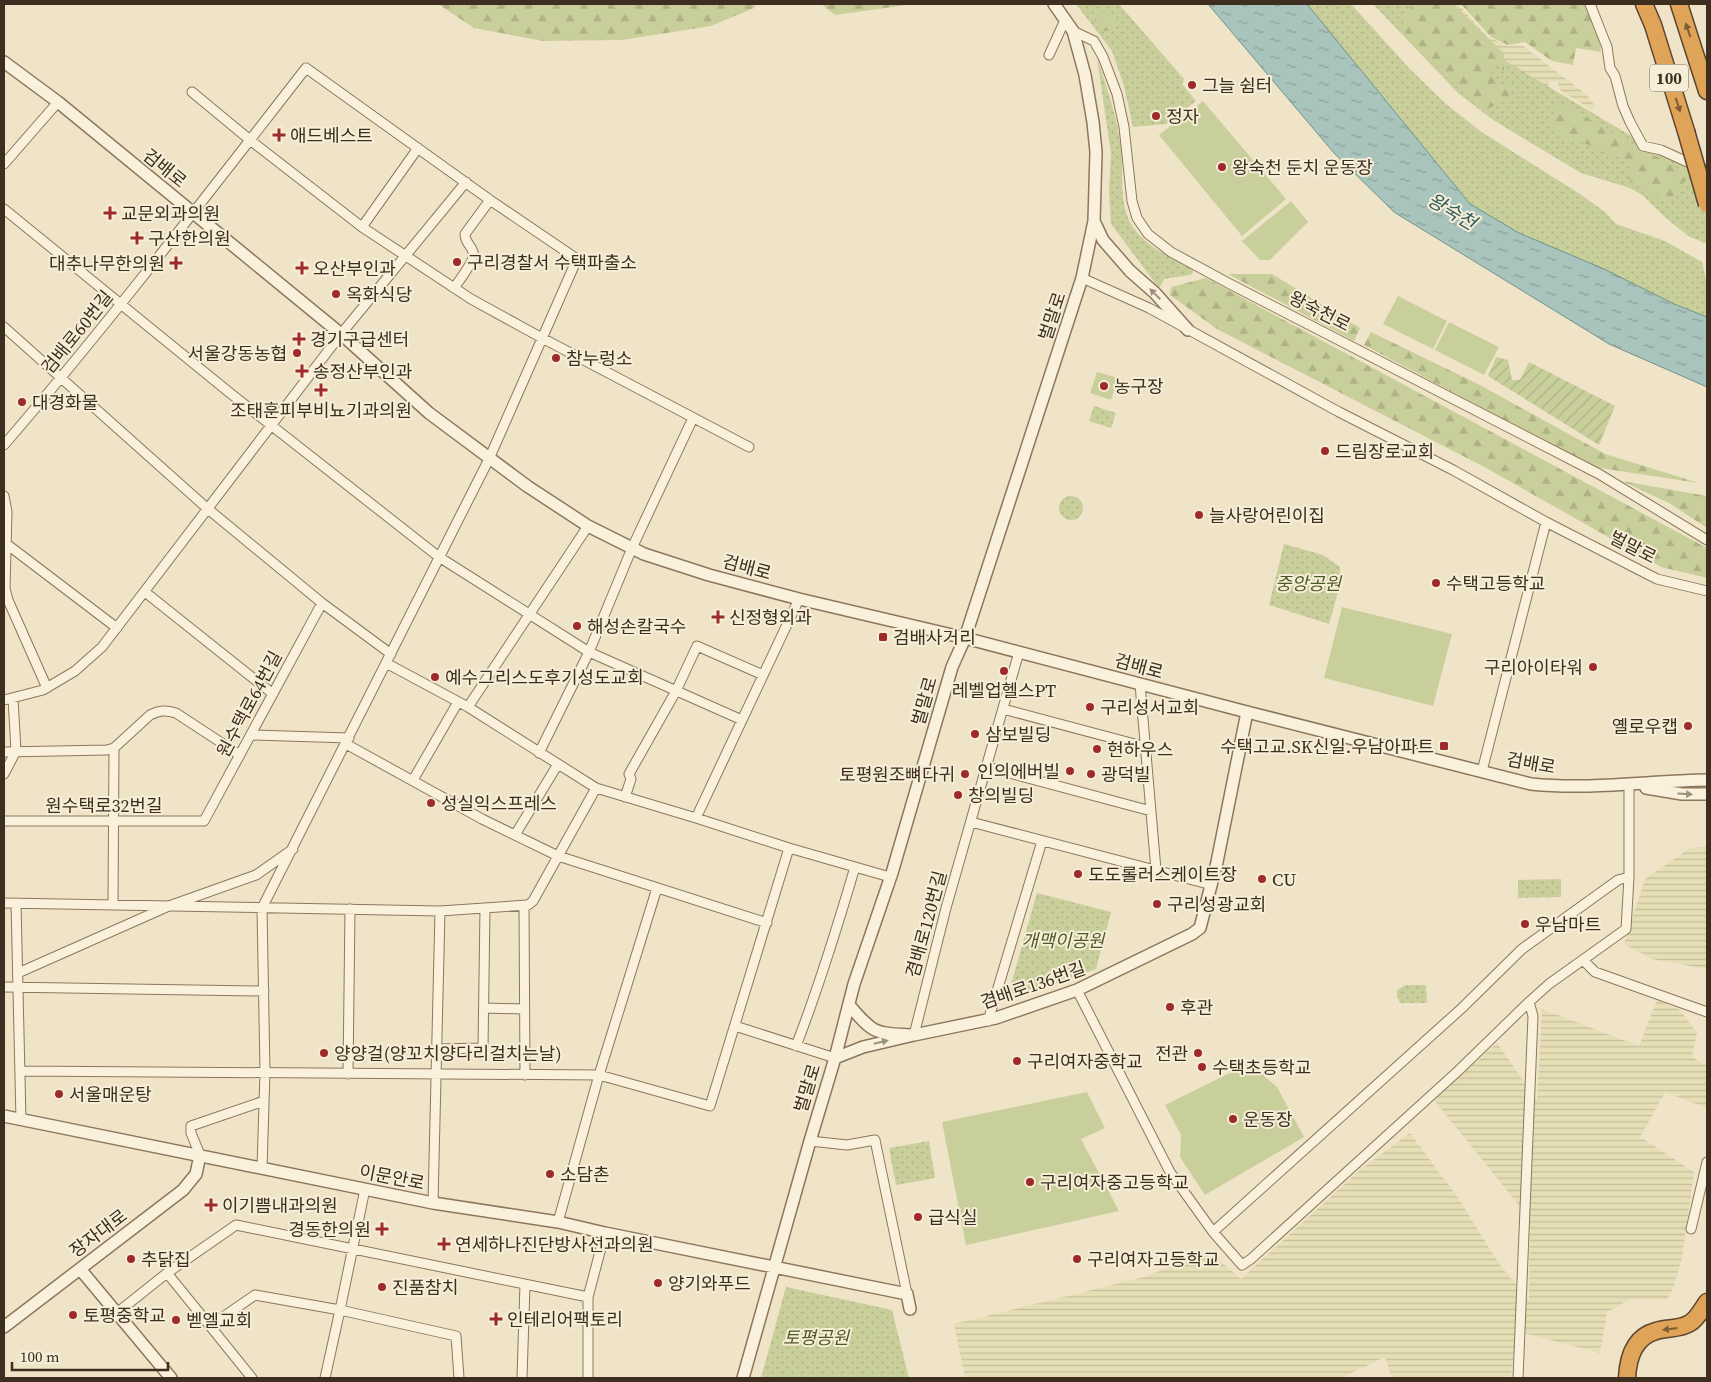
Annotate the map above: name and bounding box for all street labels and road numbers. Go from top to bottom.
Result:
road number: 100 [1650,64,1688,92]
street label: 검배로 [138,143,192,193]
street label: 검배로60번길 [36,285,118,379]
street label: 왕숙천로 [1285,285,1355,337]
street label: 벌말로 [1032,289,1072,343]
street label: 벌말로 [1605,525,1661,569]
street label: 검배로 [720,548,774,586]
street label: 원수택로64번길 [210,646,288,762]
street label: 검배로 [1112,647,1166,685]
street label: 벌말로 [905,674,943,728]
street label: 검배로 [1504,746,1558,780]
street label: 원수택로32번길 [45,793,163,818]
street label: 겸배로120번길 [900,868,952,980]
street label: 겸배로136번길 [977,955,1089,1015]
street label: 벌말로 [788,1061,826,1115]
street label: 이문안로 [357,1158,427,1196]
street label: 장자대로 [64,1203,132,1263]

